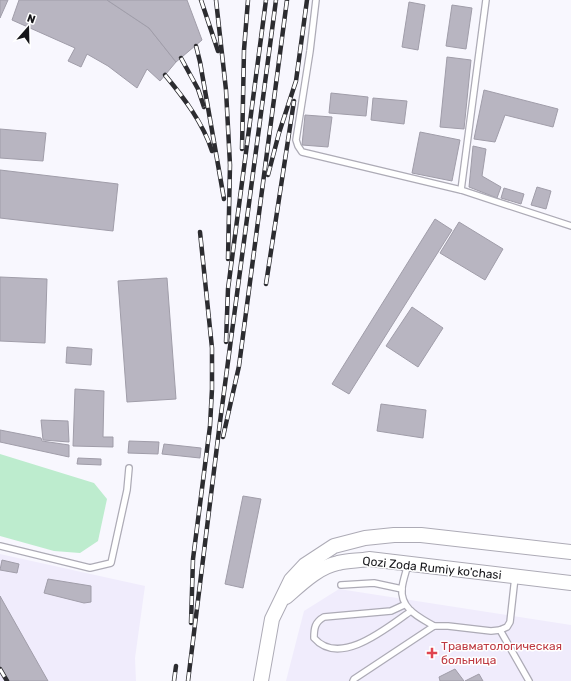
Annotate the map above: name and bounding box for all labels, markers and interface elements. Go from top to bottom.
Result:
north arrow [8,8,48,48]
text: N [25,12,37,27]
street label: Qozi Zoda Rumiy ko'chasi [362,554,502,582]
place label: Травматологическая больница [441,639,562,667]
marker: Травматологическая больница [426,647,438,659]

